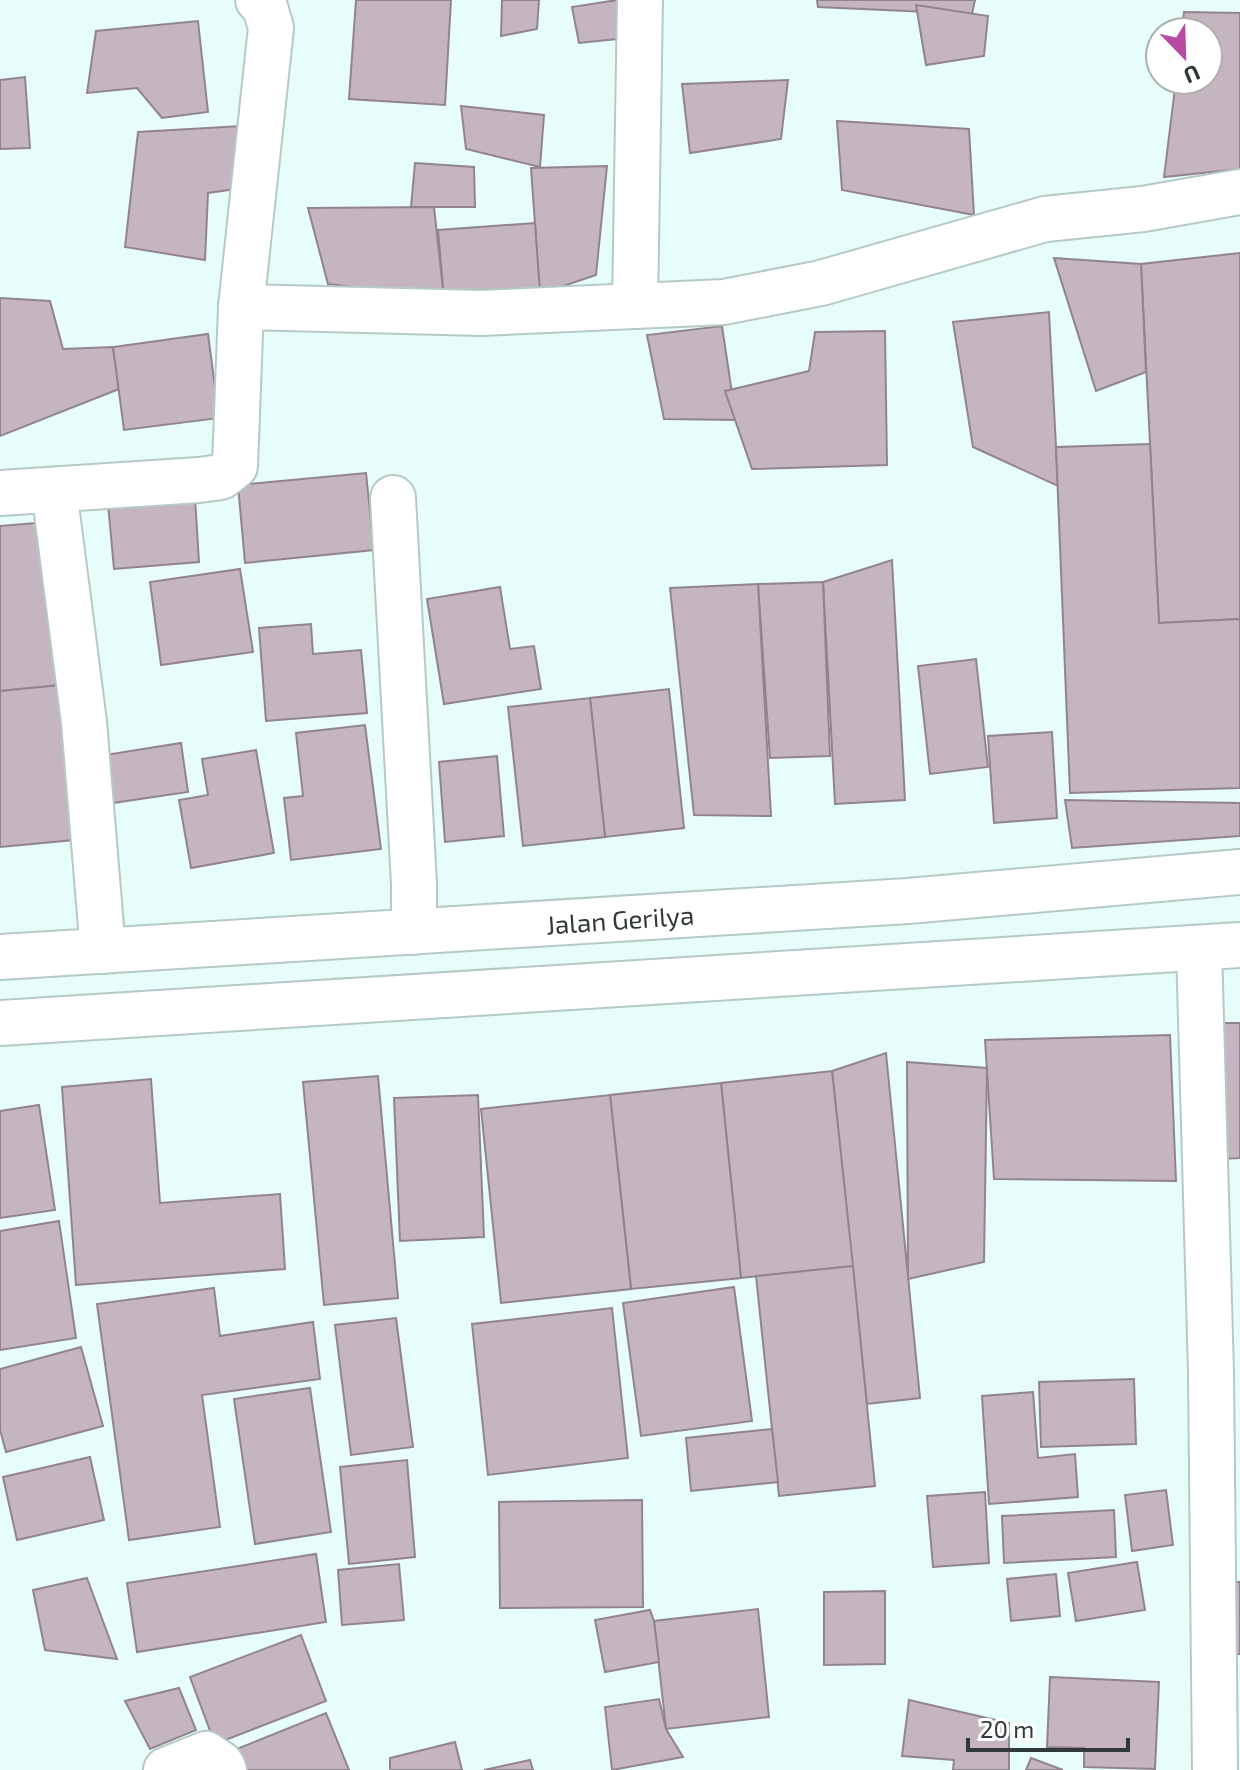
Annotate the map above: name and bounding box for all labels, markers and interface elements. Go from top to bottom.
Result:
north arrow [1144,16,1224,96]
text: U [1180,60,1204,90]
street label: Jalan Gerilya [545,898,695,940]
scale bar [968,1702,1128,1752]
text: 20 m [980,1714,1034,1743]

